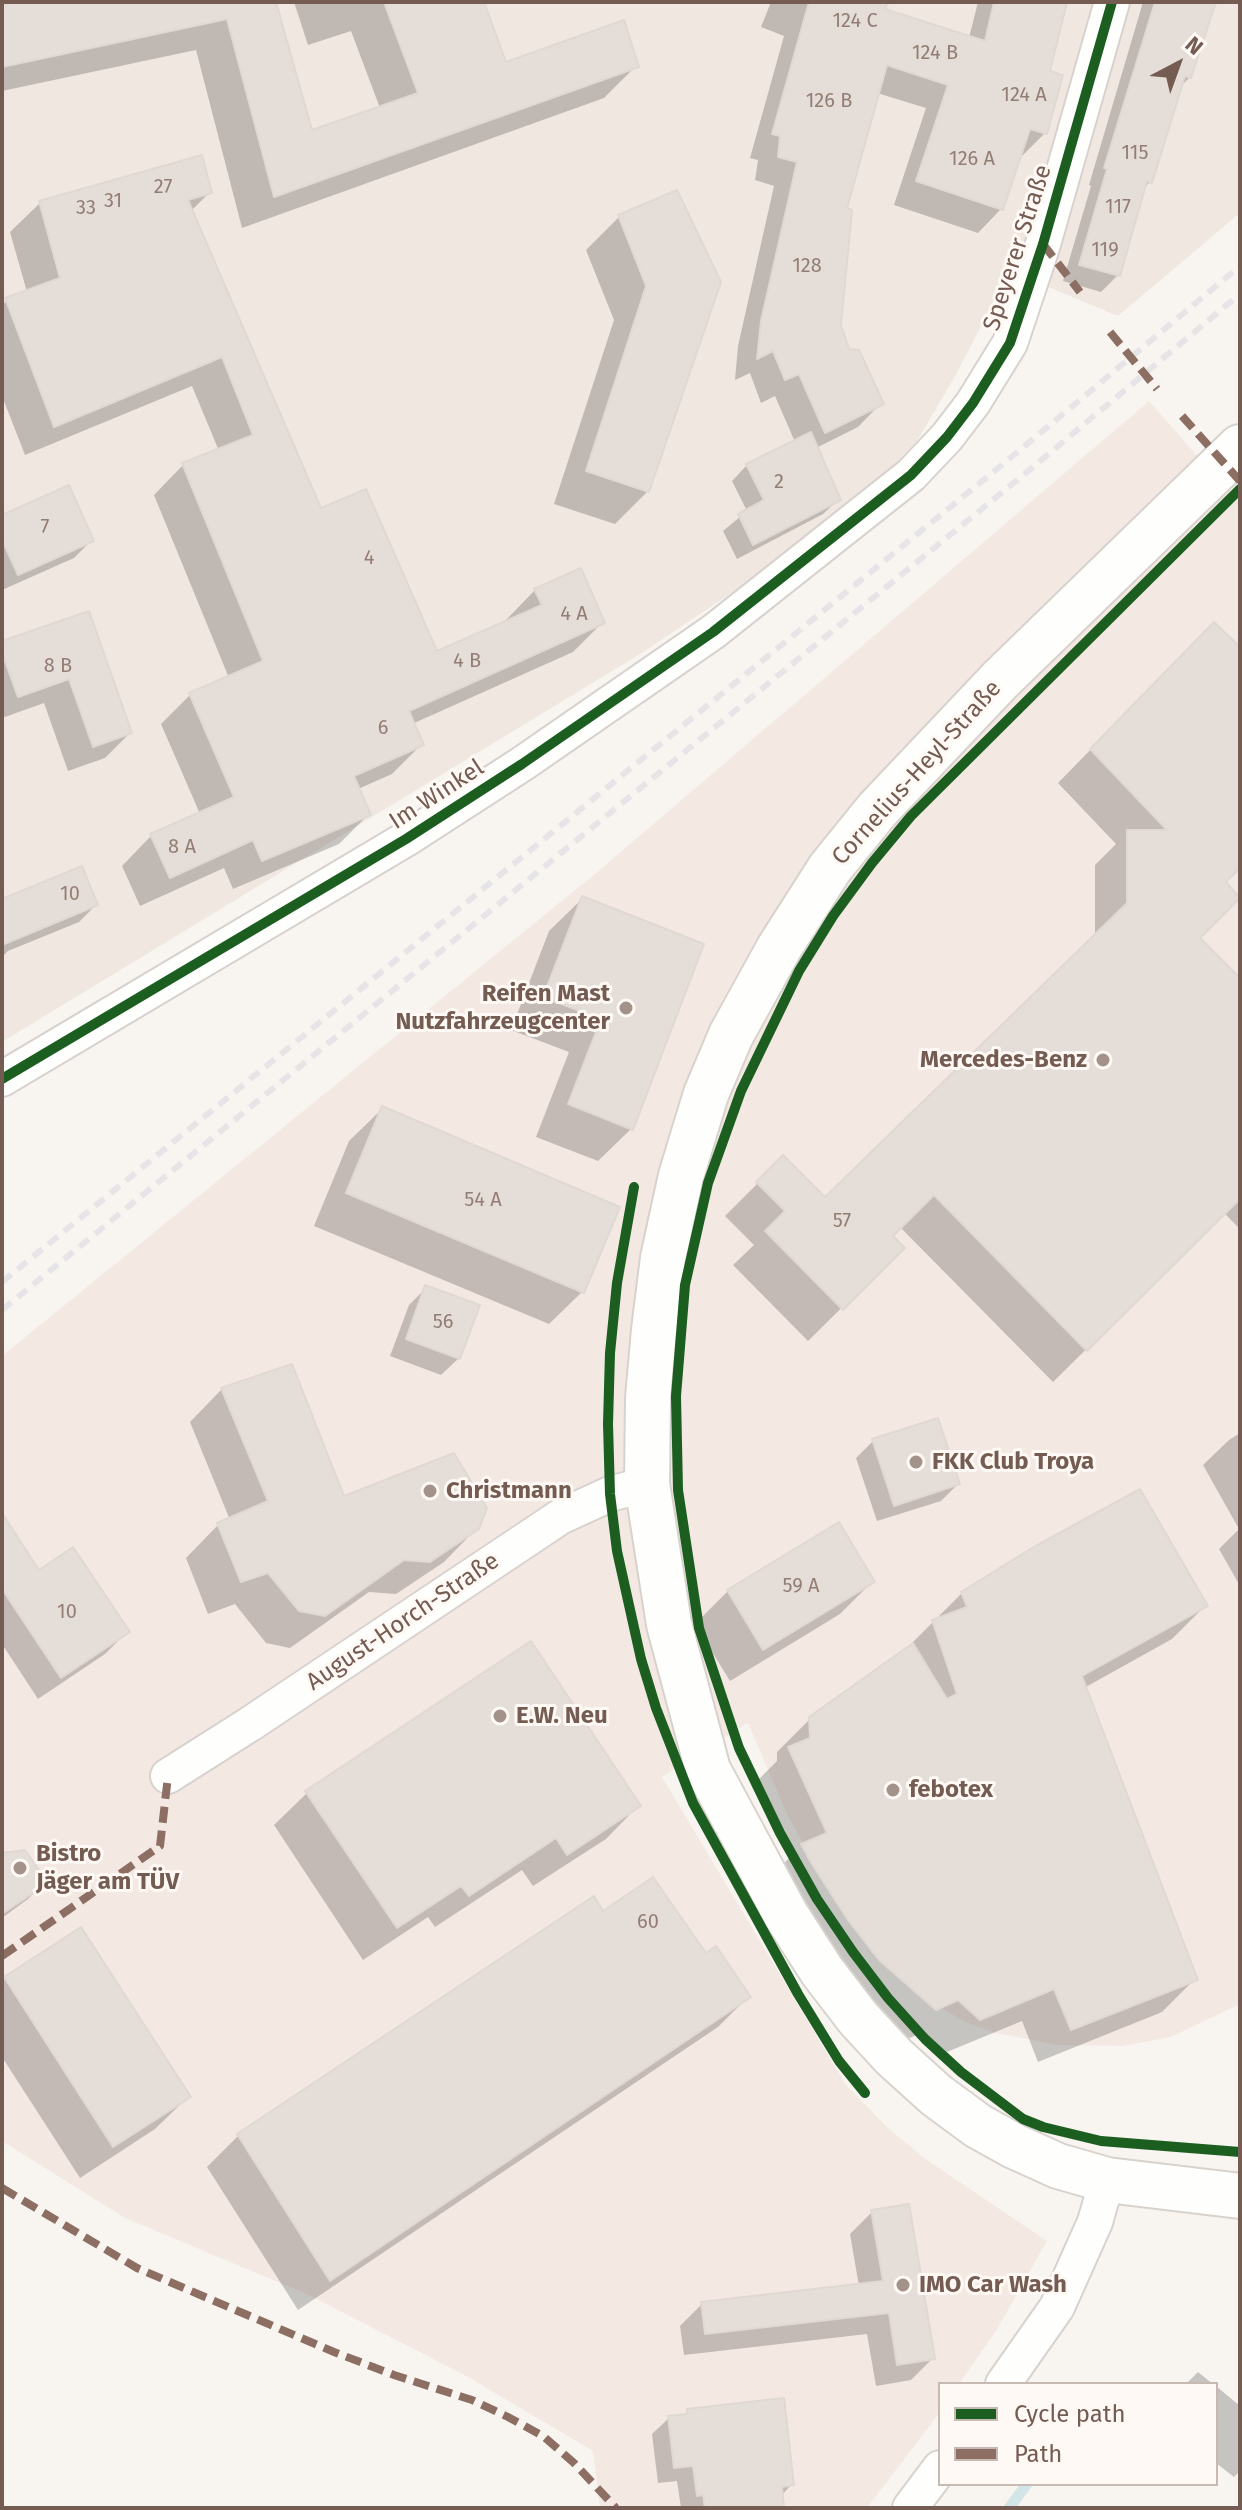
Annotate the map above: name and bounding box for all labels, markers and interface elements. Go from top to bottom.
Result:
house number: 124 C [832,9,878,33]
north arrow [1138,24,1218,104]
text: N [1180,31,1208,60]
house number: 124 B [912,41,958,65]
house number: 124 A [1001,83,1047,107]
house number: 126 B [806,89,852,113]
house number: 115 [1121,141,1149,165]
house number: 126 A [949,147,995,171]
street label: Speyerer Straße [978,161,1058,335]
house number: 27 [154,175,172,199]
house number: 31 [104,189,122,213]
house number: 117 [1105,195,1131,219]
house number: 33 [76,196,96,220]
house number: 119 [1091,238,1119,262]
house number: 128 [792,254,822,278]
house number: 2 [774,470,784,494]
house number: 7 [41,515,49,539]
house number: 4 [364,546,374,570]
house number: 4 A [560,602,588,626]
house number: 4 B [453,649,481,673]
house number: 8 B [44,654,72,678]
street label: Cornelius-Heyl-Straße [826,675,1008,871]
house number: 6 [378,716,388,740]
street label: Im Winkel [384,754,490,836]
house number: 8 A [168,835,196,859]
house number: 10 [60,882,80,906]
place label: Reifen Mast Nutzfahrzeugcenter [395,980,610,1036]
marker: Reifen Mast Nutzfahrzeugcenter [617,999,635,1017]
place label: Mercedes-Benz [920,1046,1087,1074]
marker: Mercedes-Benz [1094,1051,1112,1069]
house number: 54 A [464,1188,502,1212]
house number: 57 [833,1209,851,1233]
house number: 56 [433,1310,453,1334]
place label: FKK Club Troya [932,1448,1094,1476]
marker: FKK Club Troya [907,1453,925,1471]
place label: Christmann [446,1477,572,1505]
marker: Christmann [421,1482,439,1500]
street label: August-Horch-Straße [301,1547,505,1697]
house number: 59 A [783,1574,819,1598]
house number: 10 [57,1600,77,1624]
place label: E.W. Neu [516,1702,608,1730]
marker: E.W. Neu [491,1707,509,1725]
place label: febotex [909,1776,993,1804]
marker: febotex [884,1781,902,1799]
place label: Bistro Jäger am TÜV [36,1840,179,1896]
marker: Bistro Jäger am TÜV [11,1859,29,1877]
house number: 60 [637,1910,659,1934]
place label: IMO Car Wash [919,2271,1067,2299]
marker: IMO Car Wash [894,2276,912,2294]
legend [938,2382,1218,2486]
text: Cycle path [1014,2400,1126,2428]
text: Path [1014,2440,1062,2468]

